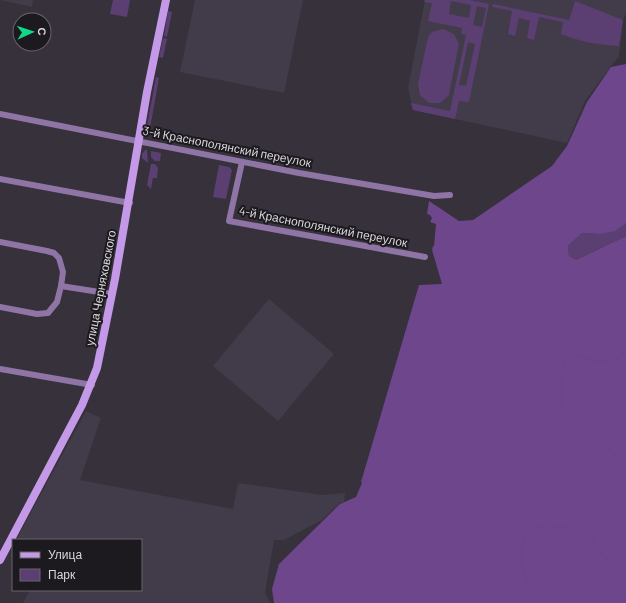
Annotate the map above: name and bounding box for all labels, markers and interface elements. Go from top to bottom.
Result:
north arrow [12,12,52,52]
text: С [36,27,49,36]
street label: 3-й Краснополянский переулок [142,123,313,170]
street label: 4-й Краснополянский переулок [238,203,409,250]
street label: улица Черняховского [82,228,119,347]
legend [12,539,142,591]
text: Улица [48,547,82,562]
text: Парк [48,567,76,582]

